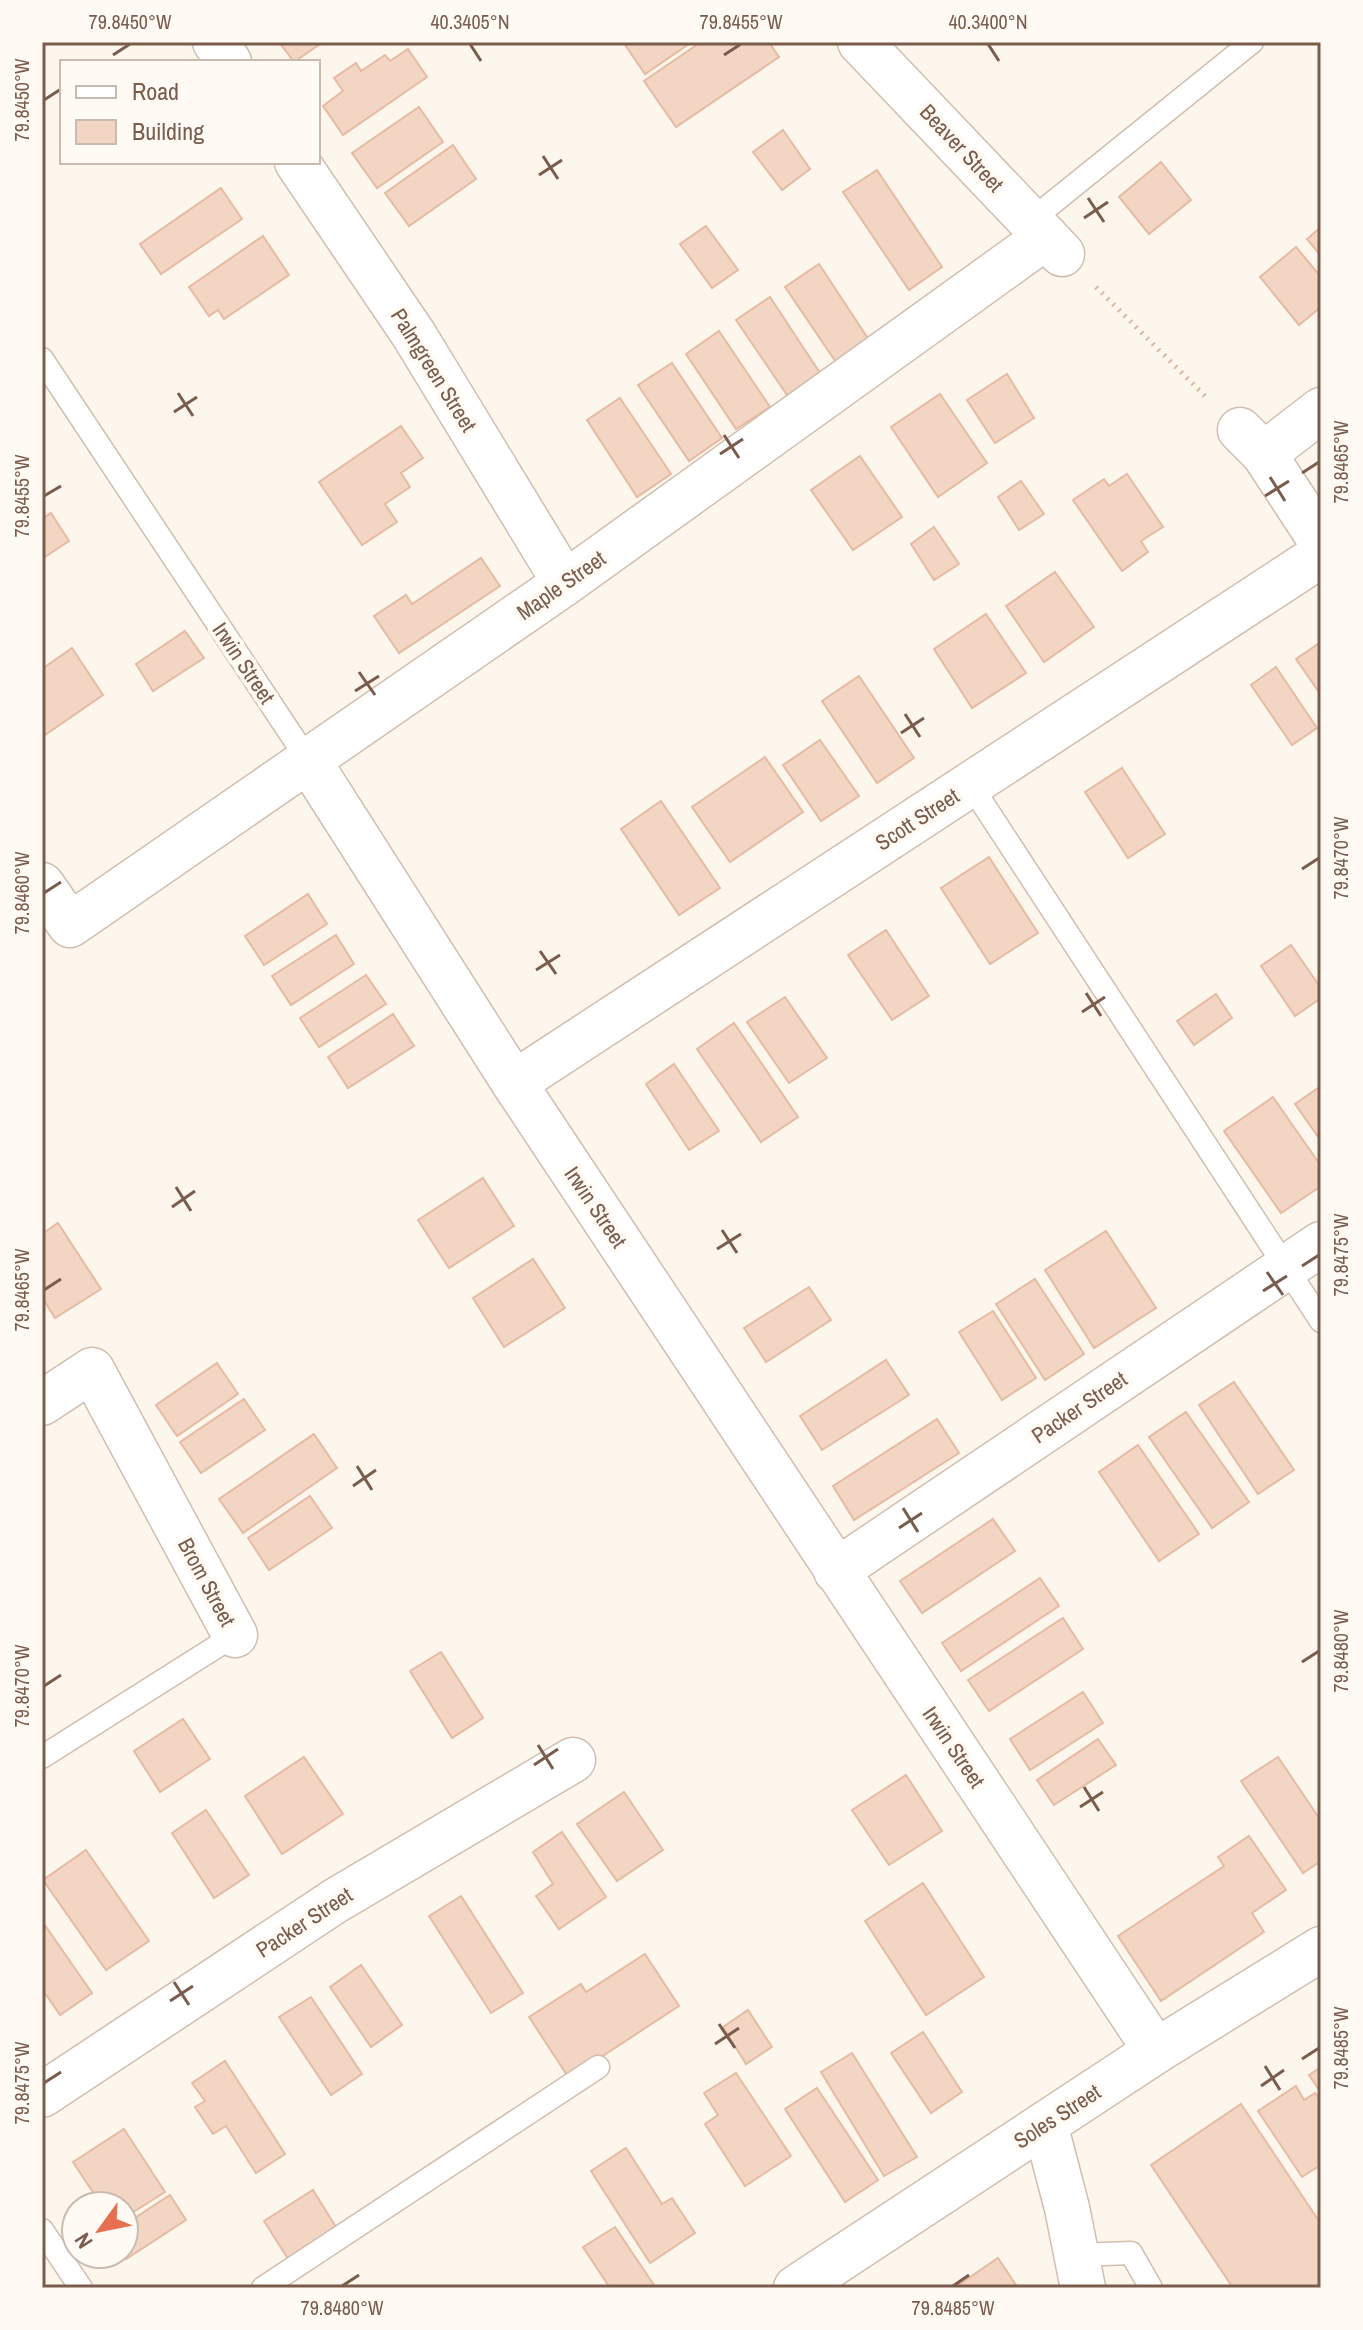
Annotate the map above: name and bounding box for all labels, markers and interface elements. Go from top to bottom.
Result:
text: 79.8450°W [89,8,172,35]
text: 40.3405°N [430,8,510,35]
text: 79.8455°W [700,8,783,35]
text: 40.3400°N [948,8,1028,35]
text: 79.8450°W [8,58,35,141]
legend [60,60,320,164]
text: Road [132,75,179,107]
street label: Beaver Street [913,97,1011,199]
text: Building [132,115,204,147]
street label: Palmgreen Street [384,303,484,437]
text: 79.8465°W [1327,420,1354,503]
text: 79.8455°W [8,454,35,537]
street label: Maple Street [511,543,611,627]
street label: Irwin Street [206,616,282,710]
street label: Scott Street [869,781,965,857]
text: 79.8470°W [1327,816,1354,899]
text: 79.8460°W [8,851,35,934]
street label: Irwin Street [558,1160,634,1254]
text: 79.8475°W [1327,1213,1354,1296]
text: 79.8465°W [8,1248,35,1331]
street label: Packer Street [1025,1364,1133,1450]
street label: Brom Street [171,1532,243,1632]
text: 79.8480°W [1327,1609,1354,1692]
text: 79.8470°W [8,1644,35,1727]
street label: Irwin Street [916,1700,992,1794]
street label: Packer Street [250,1880,358,1964]
text: 79.8485°W [1327,2006,1354,2089]
text: 79.8475°W [8,2041,35,2124]
street label: Soles Street [1008,2077,1106,2155]
north arrow [60,2190,140,2270]
text: N [67,2227,99,2255]
text: 79.8480°W [301,2294,384,2321]
text: 79.8485°W [912,2294,995,2321]

